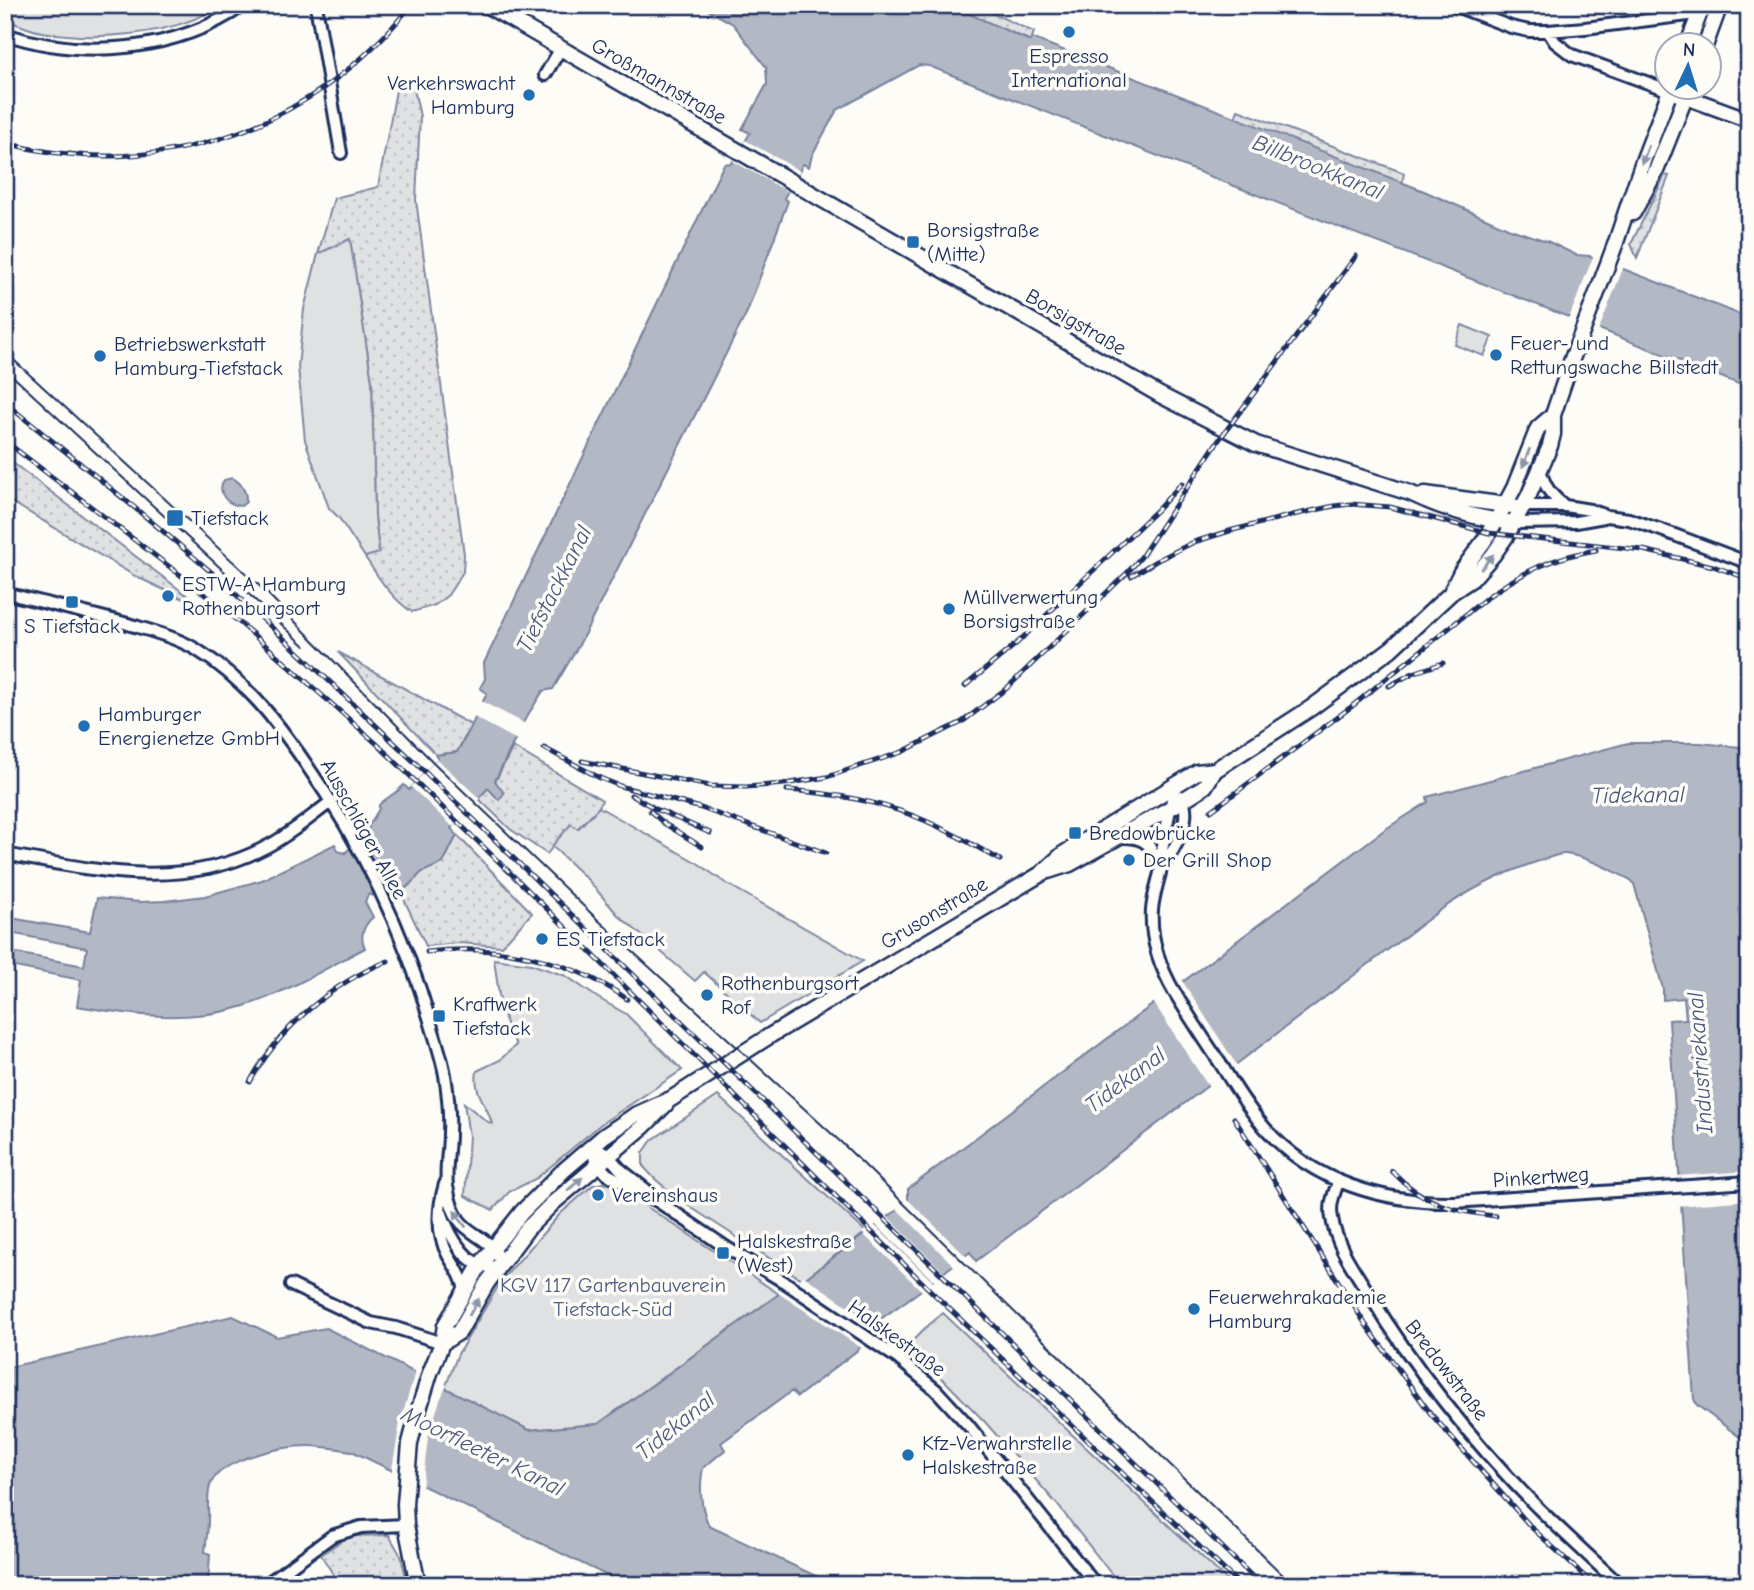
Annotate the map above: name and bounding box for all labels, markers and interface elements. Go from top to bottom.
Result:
marker: Espresso International [1061,24,1077,40]
north arrow [1652,32,1722,102]
street label: Großmannstraße [587,33,731,129]
text: N [1682,39,1696,61]
place label: Espresso International [1011,44,1127,92]
place label: Verkehrswacht Hamburg [387,71,516,119]
marker: Verkehrswacht Hamburg [521,87,537,103]
water label: Billbrookkanal [1249,129,1388,206]
one-way arrow [1640,144,1651,165]
place label: Borsigstraße (Mitte) [927,218,1039,266]
marker: Borsigstraße (Mitte) [905,234,921,250]
street label: Borsigstraße [1021,284,1131,360]
place label: Feuer- und Rettungswache Billstedt [1510,331,1719,379]
place label: Betriebswerkstatt Hamburg-Tiefstack [114,332,283,380]
marker: Feuer- und Rettungswache Billstedt [1488,347,1504,363]
marker: Betriebswerkstatt Hamburg-Tiefstack [92,348,108,364]
one-way arrow [1521,448,1532,469]
place label: Tiefstack [191,506,268,530]
marker: Tiefstack [165,508,185,528]
water label: Tiefstackkanal [511,520,598,657]
one-way arrow [1480,553,1495,571]
place label: ESTW-A Hamburg Rothenburgsort [182,572,346,620]
place label: Müllverwertung Borsigstraße [963,585,1098,633]
marker: ESTW-A Hamburg Rothenburgsort [160,588,176,604]
marker: S Tiefstack [64,594,80,610]
marker: Müllverwertung Borsigstraße [941,601,957,617]
place label: S Tiefstack [24,614,120,638]
place label: Hamburger Energienetze GmbH [98,702,280,750]
marker: Hamburger Energienetze GmbH [76,718,92,734]
street label: Ausschläger Allee [316,755,412,903]
water label: Tidekanal [1591,781,1686,809]
place label: Bredowbrücke [1089,821,1216,845]
marker: Bredowbrücke [1067,825,1083,841]
place label: Der Grill Shop [1143,848,1272,872]
marker: Der Grill Shop [1121,852,1137,868]
street label: Grusonstraße [876,872,992,954]
place label: ES Tiefstack [556,927,665,951]
marker: ES Tiefstack [534,931,550,947]
place label: Rothenburgsort Rof [721,971,860,1019]
marker: Rothenburgsort Rof [699,987,715,1003]
water label: Industriekanal [1682,991,1718,1135]
place label: Kraftwerk Tiefstack [453,992,537,1040]
marker: Kraftwerk Tiefstack [431,1008,447,1024]
water label: Tidekanal [1080,1041,1171,1119]
street label: Pinkertweg [1492,1162,1590,1192]
one-way arrow [566,1176,583,1192]
place label: Vereinshaus [612,1183,718,1207]
marker: Vereinshaus [590,1187,606,1203]
one-way arrow [453,1209,467,1228]
place label: Halskestraße (West) [737,1229,852,1277]
marker: Halskestraße (West) [715,1245,731,1261]
park label: KGV 117 Gartenbauverein Tiefstack-Süd [500,1273,726,1321]
place label: Feuerwehrakademie Hamburg [1208,1285,1387,1333]
street label: Halskestraße [844,1295,950,1381]
one-way arrow [467,1297,480,1316]
marker: Feuerwehrakademie Hamburg [1186,1301,1202,1317]
street label: Bredowstraße [1400,1315,1494,1425]
water label: Tidekanal [630,1385,721,1466]
water label: Moorfleeter Kanal [397,1400,569,1502]
place label: Kfz-Verwahrstelle Halskestraße [922,1431,1072,1479]
marker: Kfz-Verwahrstelle Halskestraße [900,1447,916,1463]

